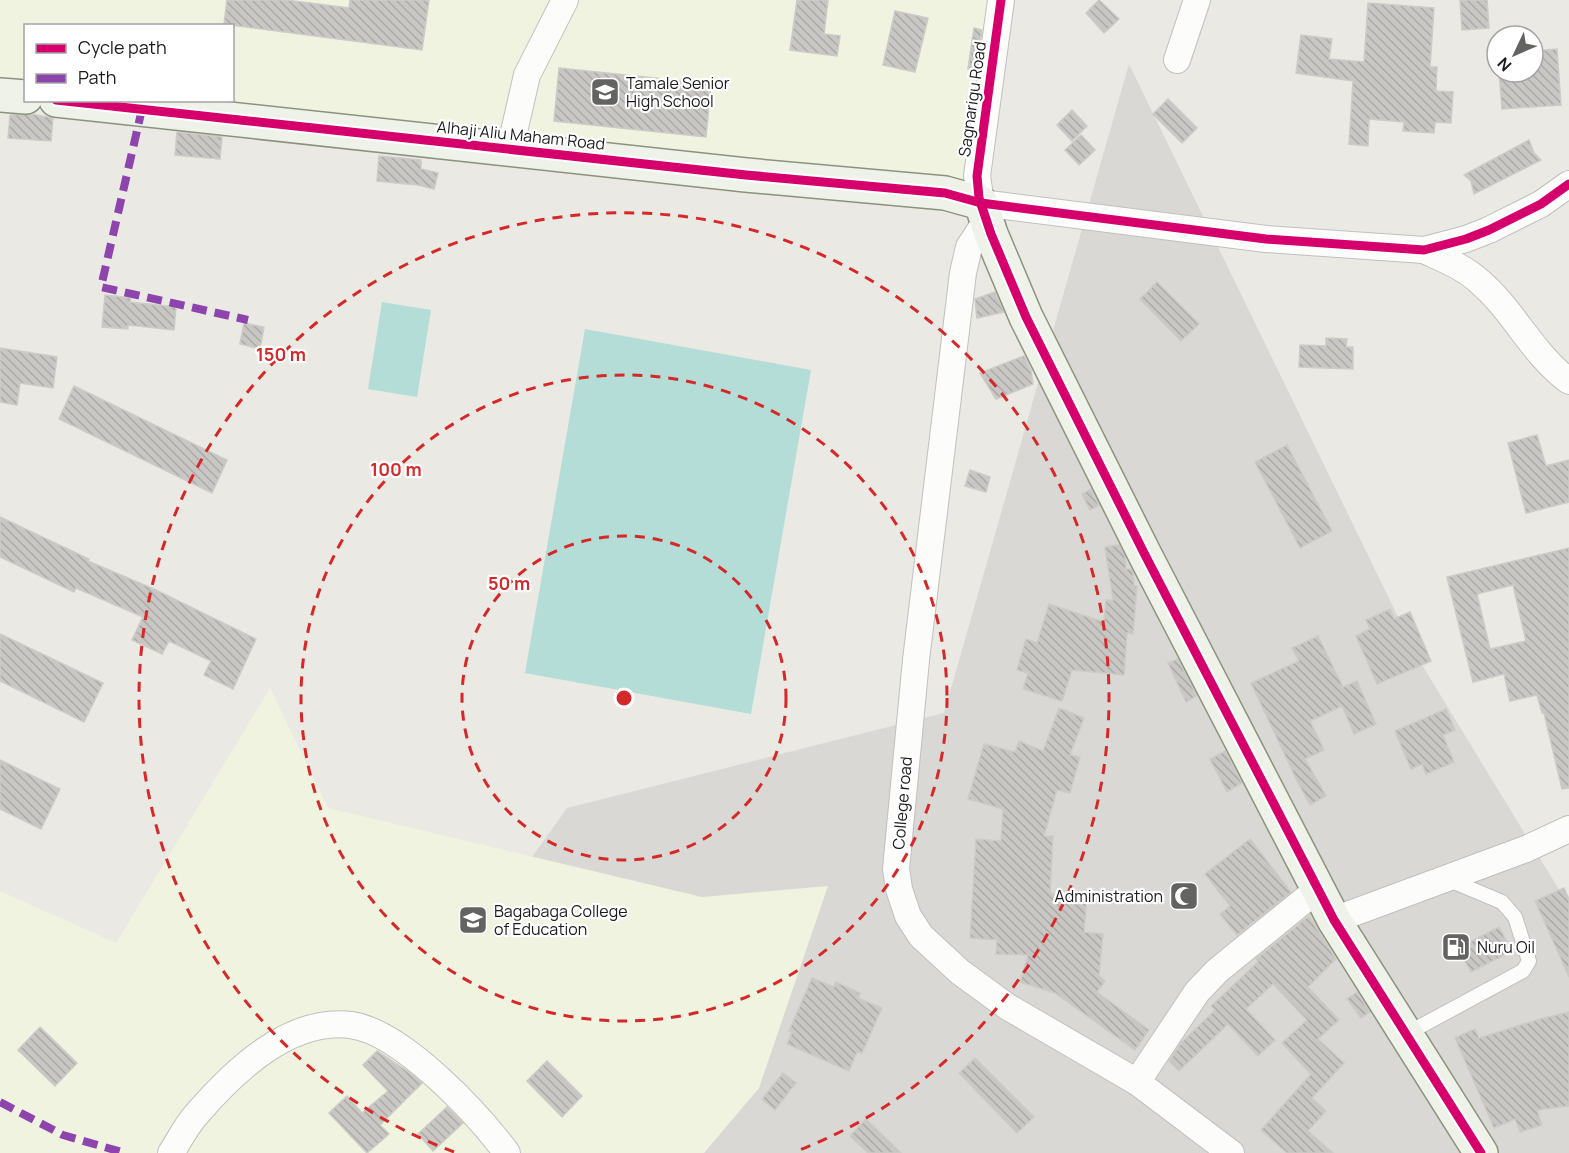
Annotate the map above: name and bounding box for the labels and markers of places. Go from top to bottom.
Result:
place label: Tamale Senior High School [626,72,730,112]
school or university icon: Tamale Senior High School [589,76,621,108]
centre of rings [614,688,634,708]
mosque icon: Administration [1168,880,1200,912]
place label: Administration [1055,885,1163,907]
place label: Bagabaga College of Education [494,900,628,940]
school or university icon: Bagabaga College of Education [457,904,489,936]
fuel station icon: Nuru Oil [1440,931,1472,963]
place label: Nuru Oil [1477,936,1535,958]

